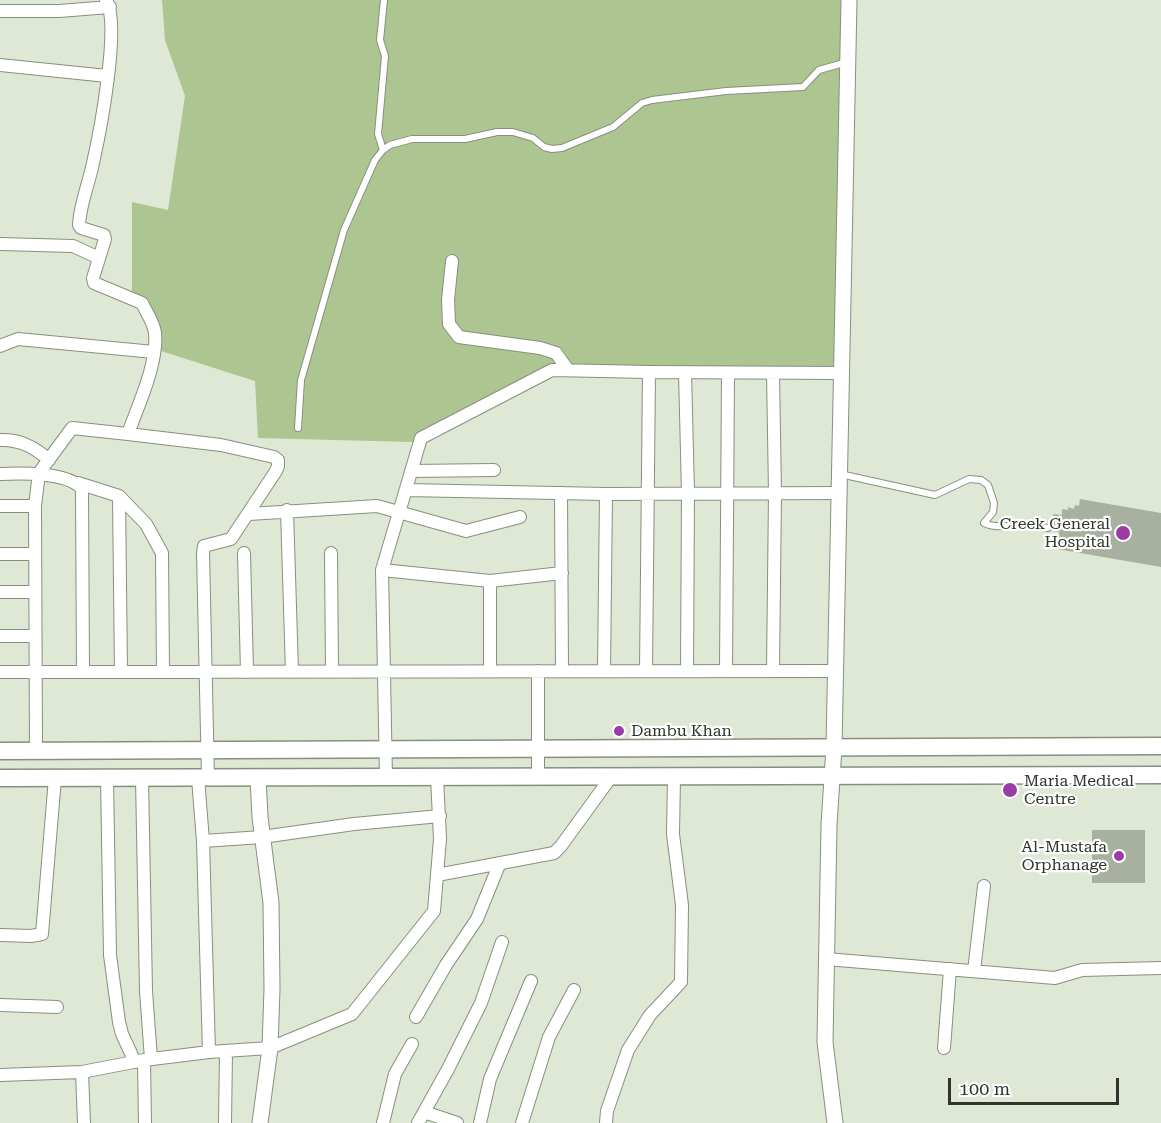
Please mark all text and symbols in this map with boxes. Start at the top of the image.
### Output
place label: Creek General Hospital [1000,514,1110,552]
marker: Creek General Hospital [1114,524,1132,542]
place label: Dambu Khan [631,721,732,741]
marker: Dambu Khan [612,724,626,738]
place label: Maria Medical Centre [1024,771,1134,809]
marker: Maria Medical Centre [1001,781,1019,799]
place label: Al-Mustafa Orphanage [1022,837,1107,875]
marker: Al-Mustafa Orphanage [1112,849,1126,863]
scale bar [951,1066,1122,1104]
text: 100 m [959,1078,1010,1099]

